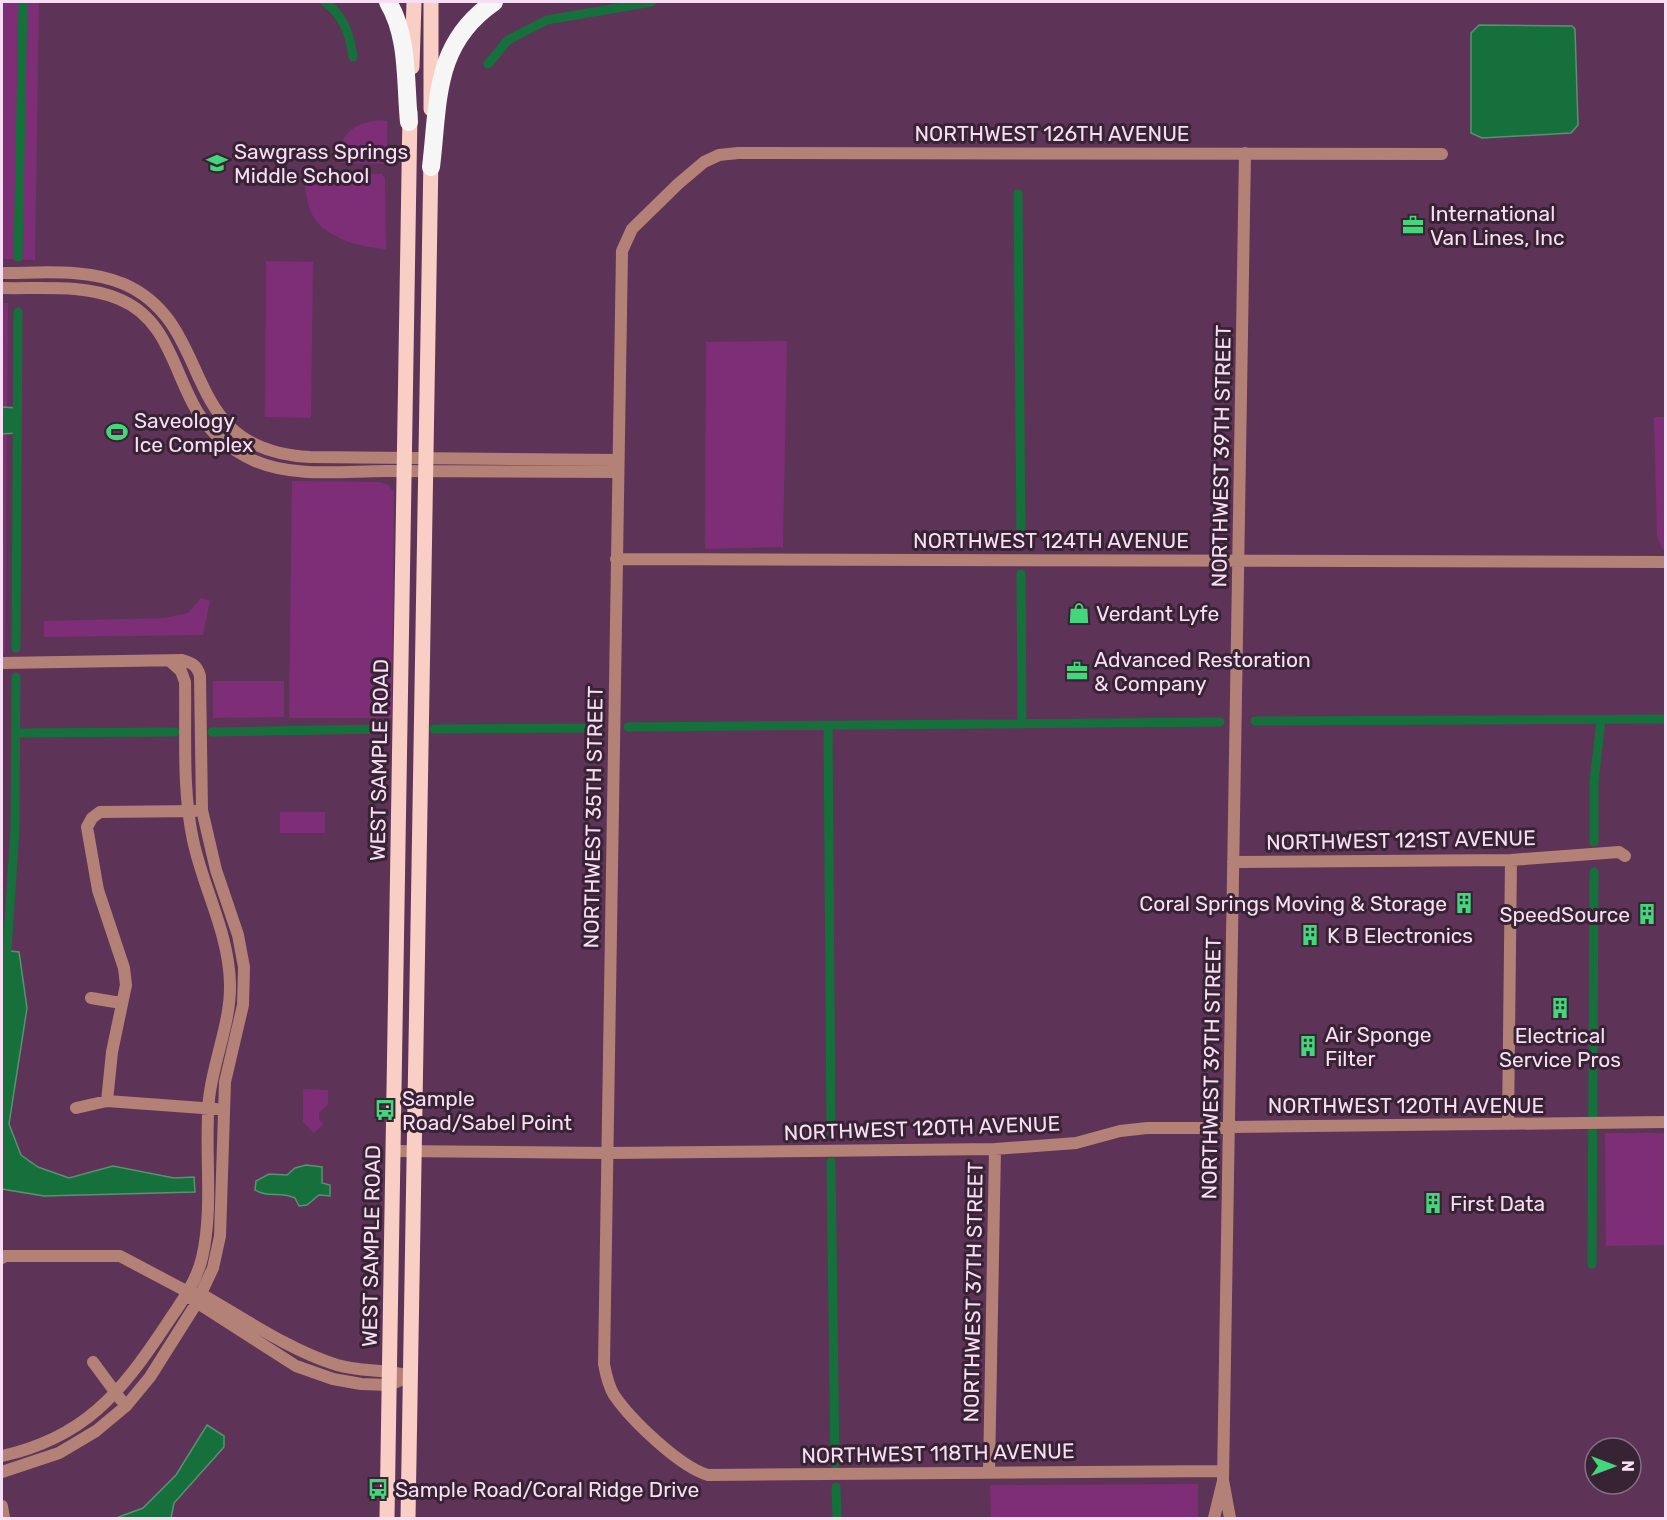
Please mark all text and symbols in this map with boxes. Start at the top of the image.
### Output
street label: NORTHWEST 126TH AVENUE [914,121,1190,146]
place label: Sawgrass Springs Middle School [234,139,408,188]
school or university icon: Sawgrass Springs Middle School [205,151,229,175]
place label: International Van Lines, Inc [1430,201,1565,250]
office icon: International Van Lines, Inc [1401,213,1425,237]
street label: NORTHWEST 39TH STREET [1206,325,1236,587]
place label: Saveology Ice Complex [134,408,253,457]
sports icon: Saveology Ice Complex [105,420,129,444]
street label: NORTHWEST 124TH AVENUE [913,528,1189,553]
shop icon: Verdant Lyfe [1067,601,1091,625]
place label: Verdant Lyfe [1096,601,1219,626]
place label: Advanced Restoration & Company [1094,647,1311,696]
street label: WEST SAMPLE ROAD [365,659,393,861]
office icon: Advanced Restoration & Company [1065,659,1089,683]
street label: NORTHWEST 35TH STREET [578,686,608,948]
street label: NORTHWEST 121ST AVENUE [1266,825,1536,855]
place label: Coral Springs Moving & Storage [1139,891,1447,916]
building icon: Coral Springs Moving & Storage [1452,891,1476,915]
place label: SpeedSource [1500,902,1630,927]
building icon: SpeedSource [1635,902,1659,926]
building icon: K B Electronics [1298,923,1322,947]
place label: K B Electronics [1327,923,1473,948]
street label: NORTHWEST 39TH STREET [1196,937,1226,1199]
building icon: Electrical Service Pros [1548,996,1572,1020]
place label: Air Sponge Filter [1325,1022,1431,1071]
place label: Electrical Service Pros [1499,1023,1621,1072]
building icon: Air Sponge Filter [1296,1034,1320,1058]
place label: Sample Road/Sabel Point [402,1086,572,1135]
street label: NORTHWEST 120TH AVENUE [1268,1093,1544,1118]
bus stop icon: Sample Road/Sabel Point [373,1098,397,1122]
street label: NORTHWEST 120TH AVENUE [783,1111,1061,1145]
street label: WEST SAMPLE ROAD [357,1145,385,1347]
street label: NORTHWEST 37TH STREET [958,1161,988,1423]
building icon: First Data [1421,1191,1445,1215]
place label: First Data [1450,1191,1545,1216]
north arrow [1583,1436,1643,1496]
street label: NORTHWEST 118TH AVENUE [801,1438,1075,1468]
text: N [1618,1460,1637,1472]
bus stop icon: Sample Road/Coral Ridge Drive [366,1477,390,1501]
place label: Sample Road/Coral Ridge Drive [395,1477,699,1502]

